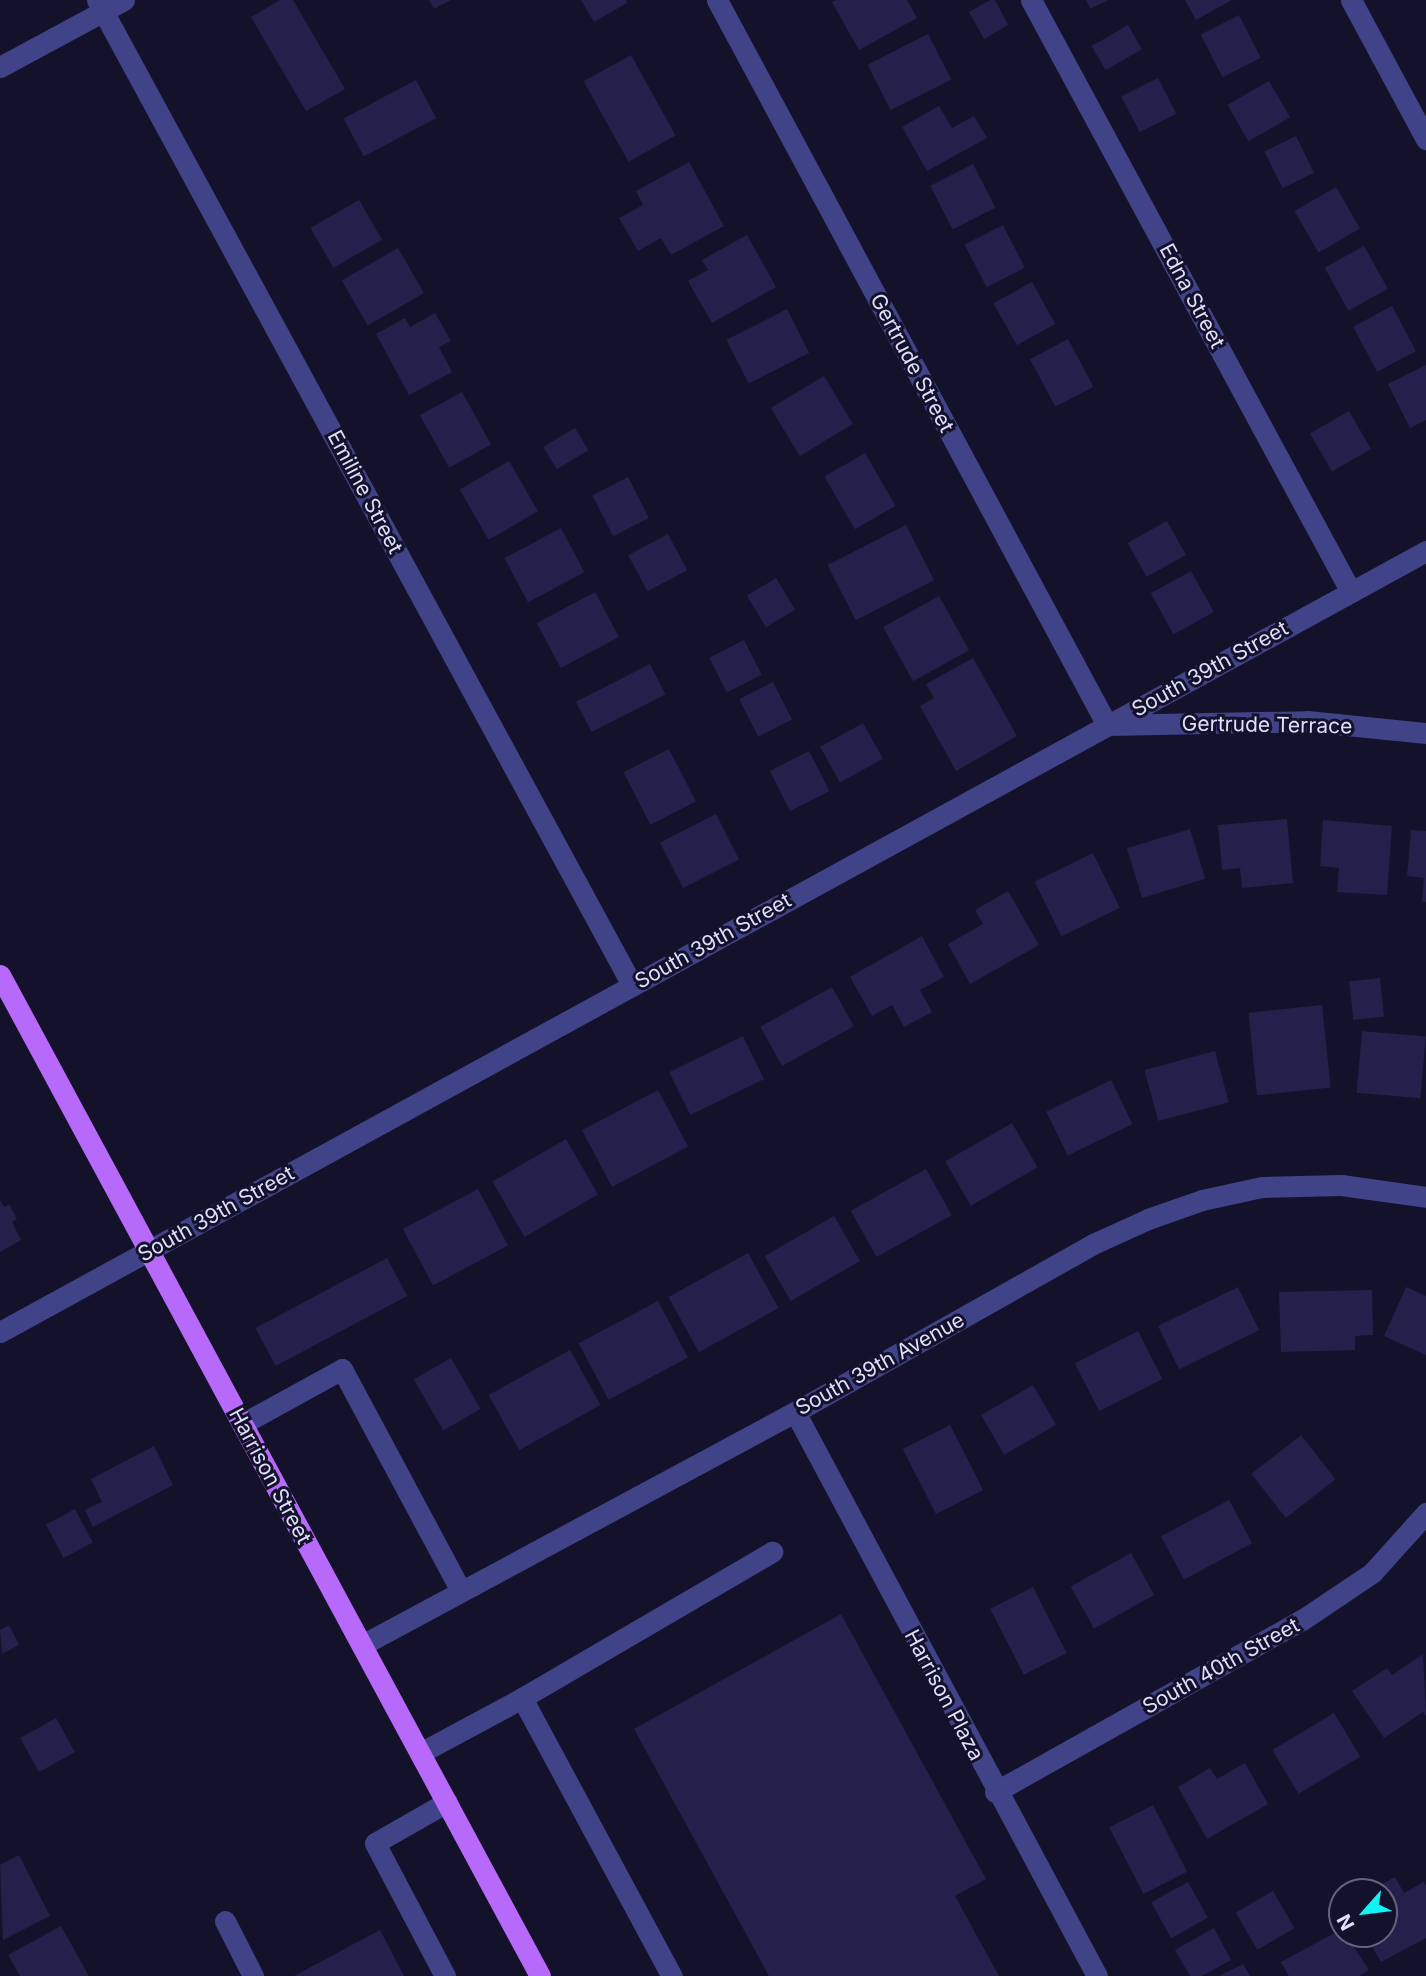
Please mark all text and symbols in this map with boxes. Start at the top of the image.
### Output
street label: Edna Street [1154,239,1230,353]
street label: Gertrude Street [865,289,959,437]
street label: Emiline Street [322,426,408,558]
street label: South 39th Street [1128,616,1292,722]
street label: Gertrude Terrace [1181,711,1353,739]
street label: South 39th Street [631,888,795,994]
street label: South 39th Street [134,1161,298,1267]
street label: South 39th Avenue [791,1307,969,1421]
street label: Harrison Street [224,1404,316,1548]
street label: South 40th Street [1138,1612,1304,1720]
street label: Harrison Plaza [899,1625,989,1765]
north arrow [1328,1878,1398,1948]
text: N [1332,1910,1359,1934]

